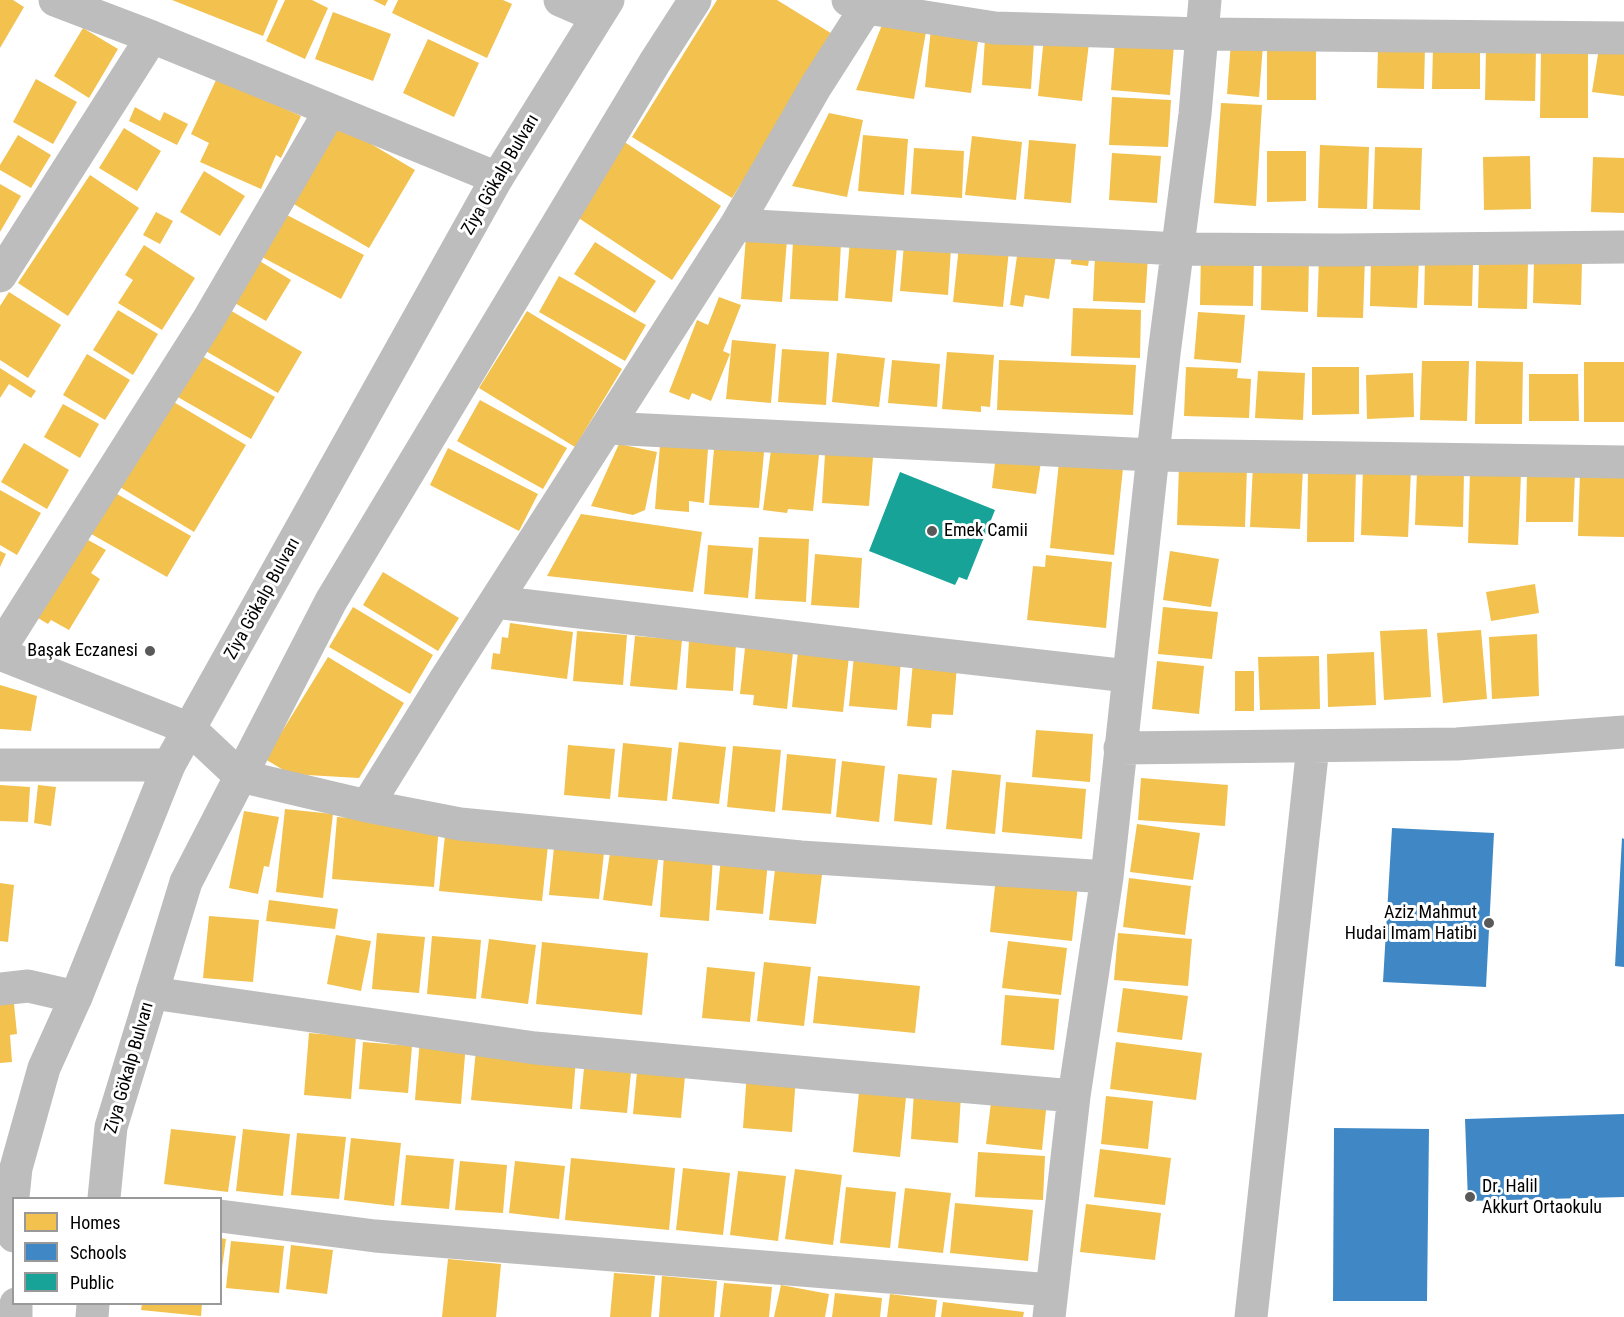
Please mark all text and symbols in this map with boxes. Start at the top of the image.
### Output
street label: Ziya Gökalp Bulvarı [458,111,544,239]
place label: Emek Camii [944,520,1028,542]
marker: Emek Camii [925,524,939,538]
street label: Ziya Gökalp Bulvarı [221,534,305,664]
place label: Başak Eczanesi [27,640,138,662]
marker: Başak Eczanesi [143,644,157,658]
place label: Aziz Mahmut Hudai Imam Hatibi [1345,902,1477,944]
marker: Aziz Mahmut Hudai Imam Hatibi [1482,916,1496,930]
street label: Ziya Gökalp Bulvarı [101,1000,159,1136]
place label: Dr. Halil Akkurt Ortaokulu [1482,1176,1602,1218]
marker: Dr. Halil Akkurt Ortaokulu [1463,1190,1477,1204]
legend [12,1197,222,1305]
text: Homes [70,1212,120,1233]
text: Schools [70,1242,127,1263]
text: Public [70,1272,114,1293]

